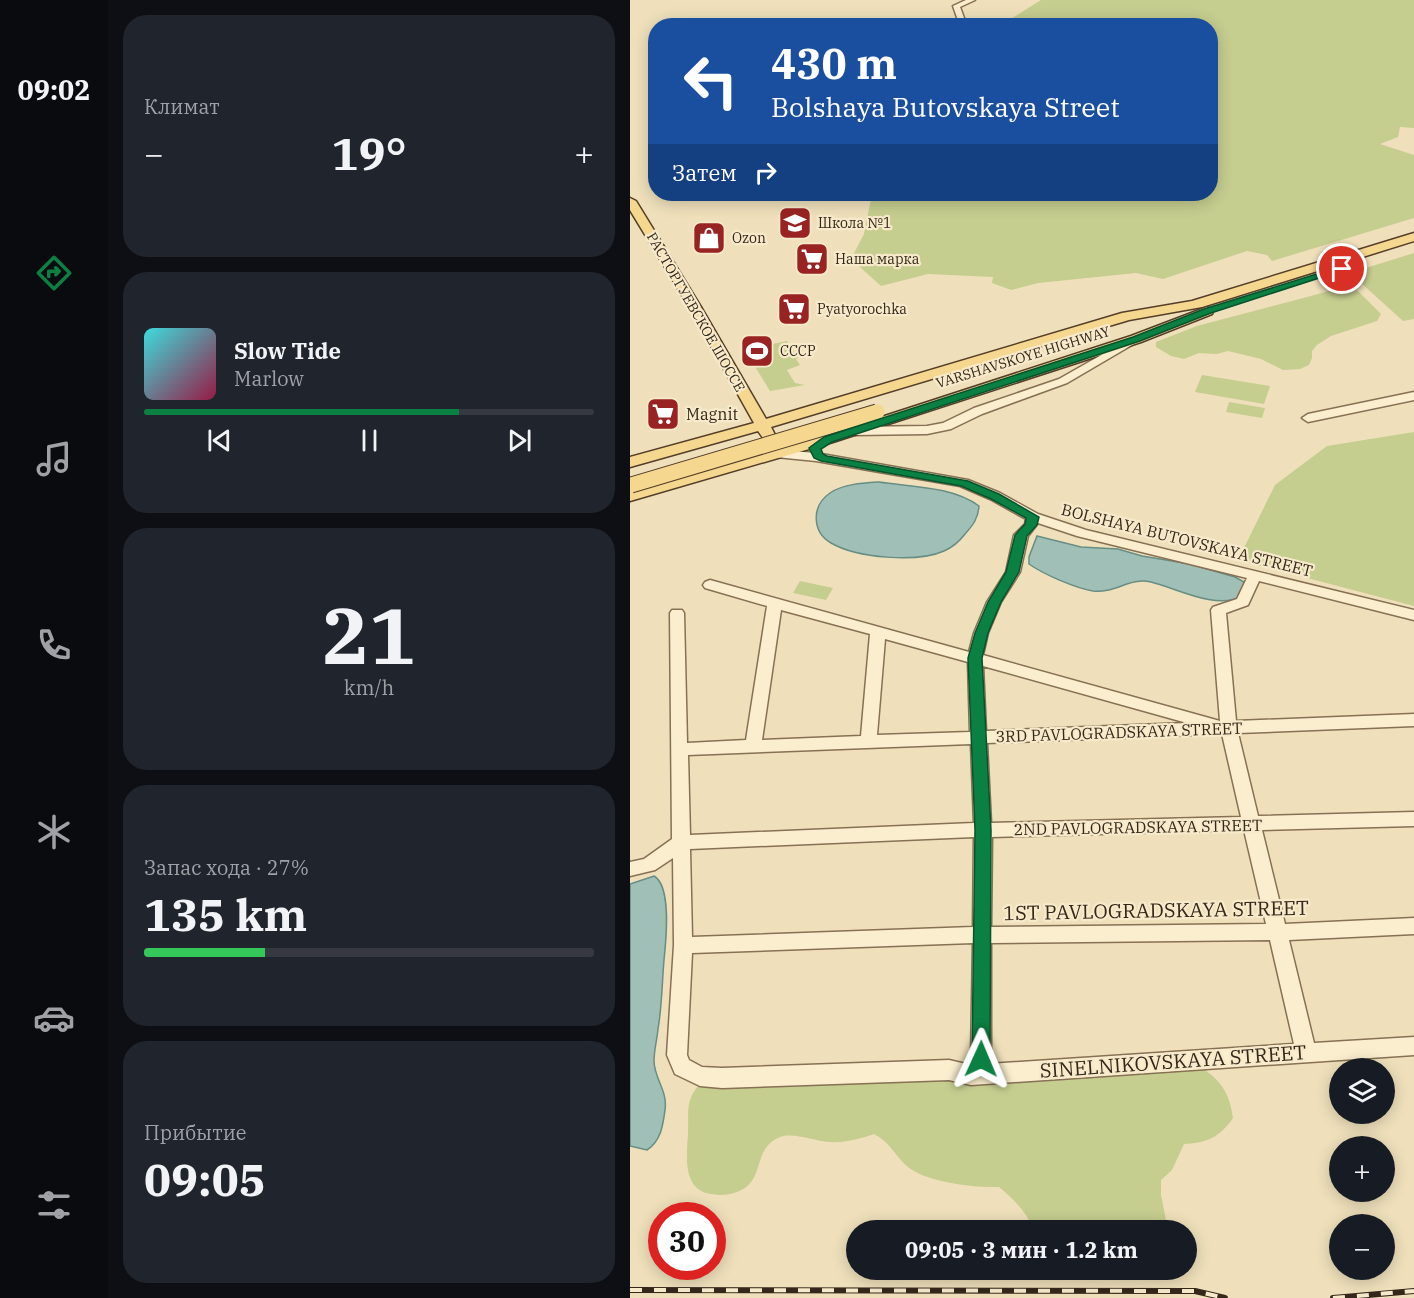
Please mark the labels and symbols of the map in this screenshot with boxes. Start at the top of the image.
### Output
school or university icon: Школа №1 [777,205,813,241]
place label: Школа №1 [818,214,891,232]
shop icon: Ozon [691,220,727,256]
street label: РАСТОРГУЕВСКОЕ ШОССЕ [643,229,749,395]
place label: Ozon [732,229,766,247]
supermarket icon: Наша марка [794,241,830,277]
pin [1316,243,1367,294]
place label: Наша марка [835,250,920,268]
supermarket icon: Pyatyorochka [776,291,812,327]
place label: Pyatyorochka [817,300,907,318]
street label: VARSHAVSKOYE HIGHWAY [934,322,1112,392]
sports icon: СССР [739,333,775,369]
place label: СССР [780,342,816,360]
supermarket icon: Magnit [645,396,681,432]
place label: Magnit [686,404,739,424]
street label: BOLSHAYA BUTOVSKAYA STREET [1059,499,1315,581]
street label: 3RD PAVLOGRADSKAYA STREET [995,718,1243,746]
street label: 2ND PAVLOGRADSKAYA STREET [1013,815,1263,839]
street label: 1ST PAVLOGRADSKAYA STREET [1003,894,1309,926]
position arrow [949,1027,1013,1091]
street label: SINELNIKOVSKAYA STREET [1039,1038,1307,1084]
speed limit sign: 30 [648,1202,726,1280]

